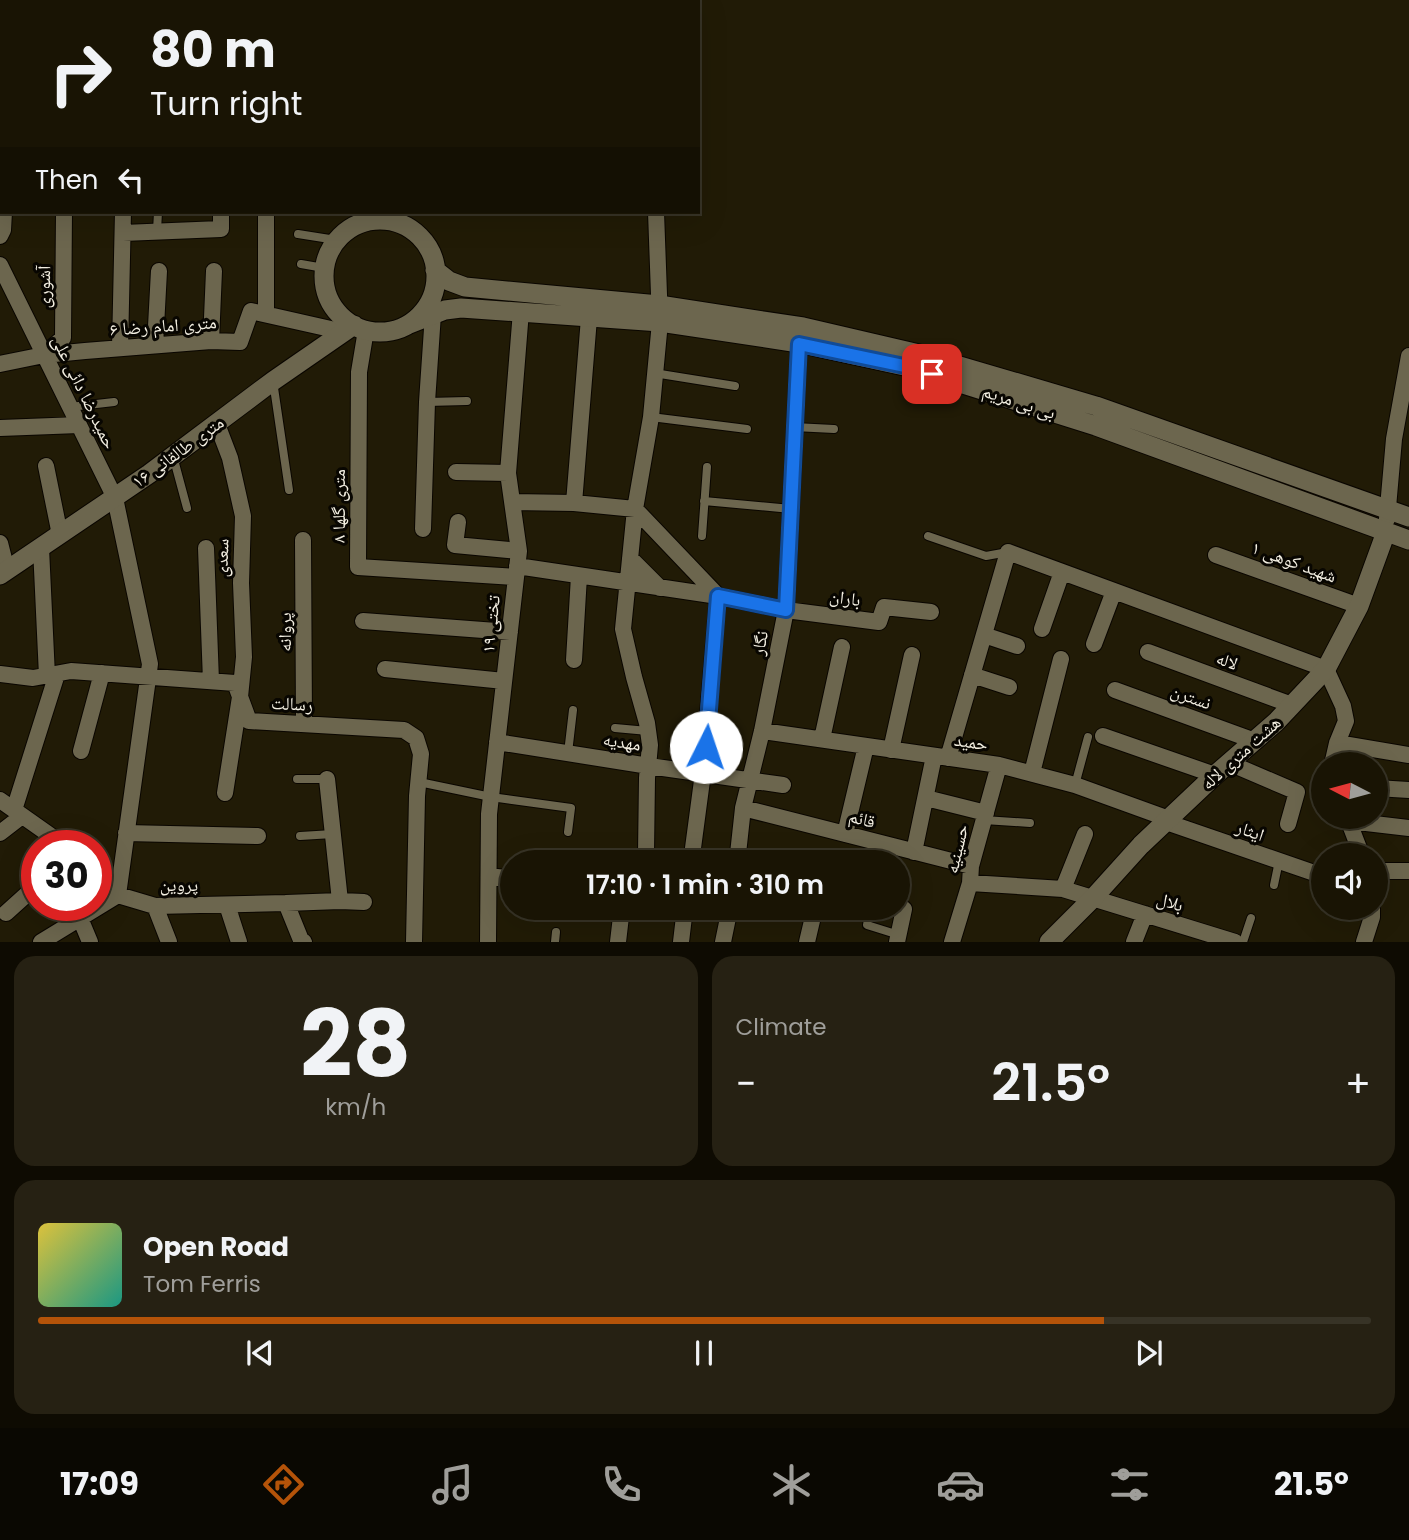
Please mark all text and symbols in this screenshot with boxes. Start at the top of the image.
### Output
text: 80 m [150,16,276,84]
icon: right [35,28,126,119]
text: Turn right [150,81,302,126]
icon: left [112,161,150,199]
text: Then [35,162,98,198]
street label: آشوری [31,265,56,309]
street label: ۶ متری امام رضا [109,309,217,342]
street label: حمیدرضا دائی علی [46,331,123,453]
pin [902,344,962,404]
icon: arrive [913,355,951,393]
street label: بی بی مریم [979,378,1059,425]
street label: ۱۶ متری طالقانی [127,410,229,493]
street label: ۸ متری گلها [326,469,351,543]
street label: شهید کوهی ۱ [1248,535,1340,588]
street label: سعدی [209,538,234,578]
street label: باران [828,583,862,612]
street label: تختی ۱۹ [475,594,506,654]
street label: پروانه [272,612,297,652]
street label: نگار [745,628,774,658]
street label: لاله [1213,645,1241,676]
street label: نسترن [1168,678,1215,715]
street label: رسالت [270,690,314,717]
position arrow [669,710,743,784]
street label: هشت متری لاله [1195,710,1286,795]
street label: مهدیه [601,726,643,757]
street label: حمید [953,727,990,756]
north arrow [1311,752,1388,830]
map controls [1311,752,1388,920]
street label: قائم [846,803,878,834]
street label: ایثار [1232,814,1268,847]
street label: حسینیه [939,822,974,876]
speed limit sign: 30 [21,830,112,921]
button: sound [1311,843,1388,920]
text: 17:10 · 1 min · 310 m [586,867,824,903]
street label: پروین [160,872,198,897]
street label: بلال [1154,886,1187,917]
text: 28 [300,980,411,1108]
text: Climate [736,1011,826,1043]
text: 21.5° [991,1046,1110,1119]
text: − [736,1057,756,1110]
text: + [1345,1057,1371,1110]
text: km/h [325,1091,386,1123]
text: Open Road [143,1229,289,1265]
text: Tom Ferris [143,1268,261,1300]
icon: previous [241,1334,279,1372]
icon: pause [685,1334,723,1372]
icon: next [1130,1334,1168,1372]
icon: directions [259,1460,308,1509]
icon: music [428,1460,477,1509]
icon: phone [597,1460,646,1509]
icon: climate [767,1460,816,1509]
icon: car [936,1460,985,1509]
icon: filters [1105,1460,1154,1509]
text: 17:09 [60,1461,139,1506]
text: 21.5° [1274,1461,1349,1506]

